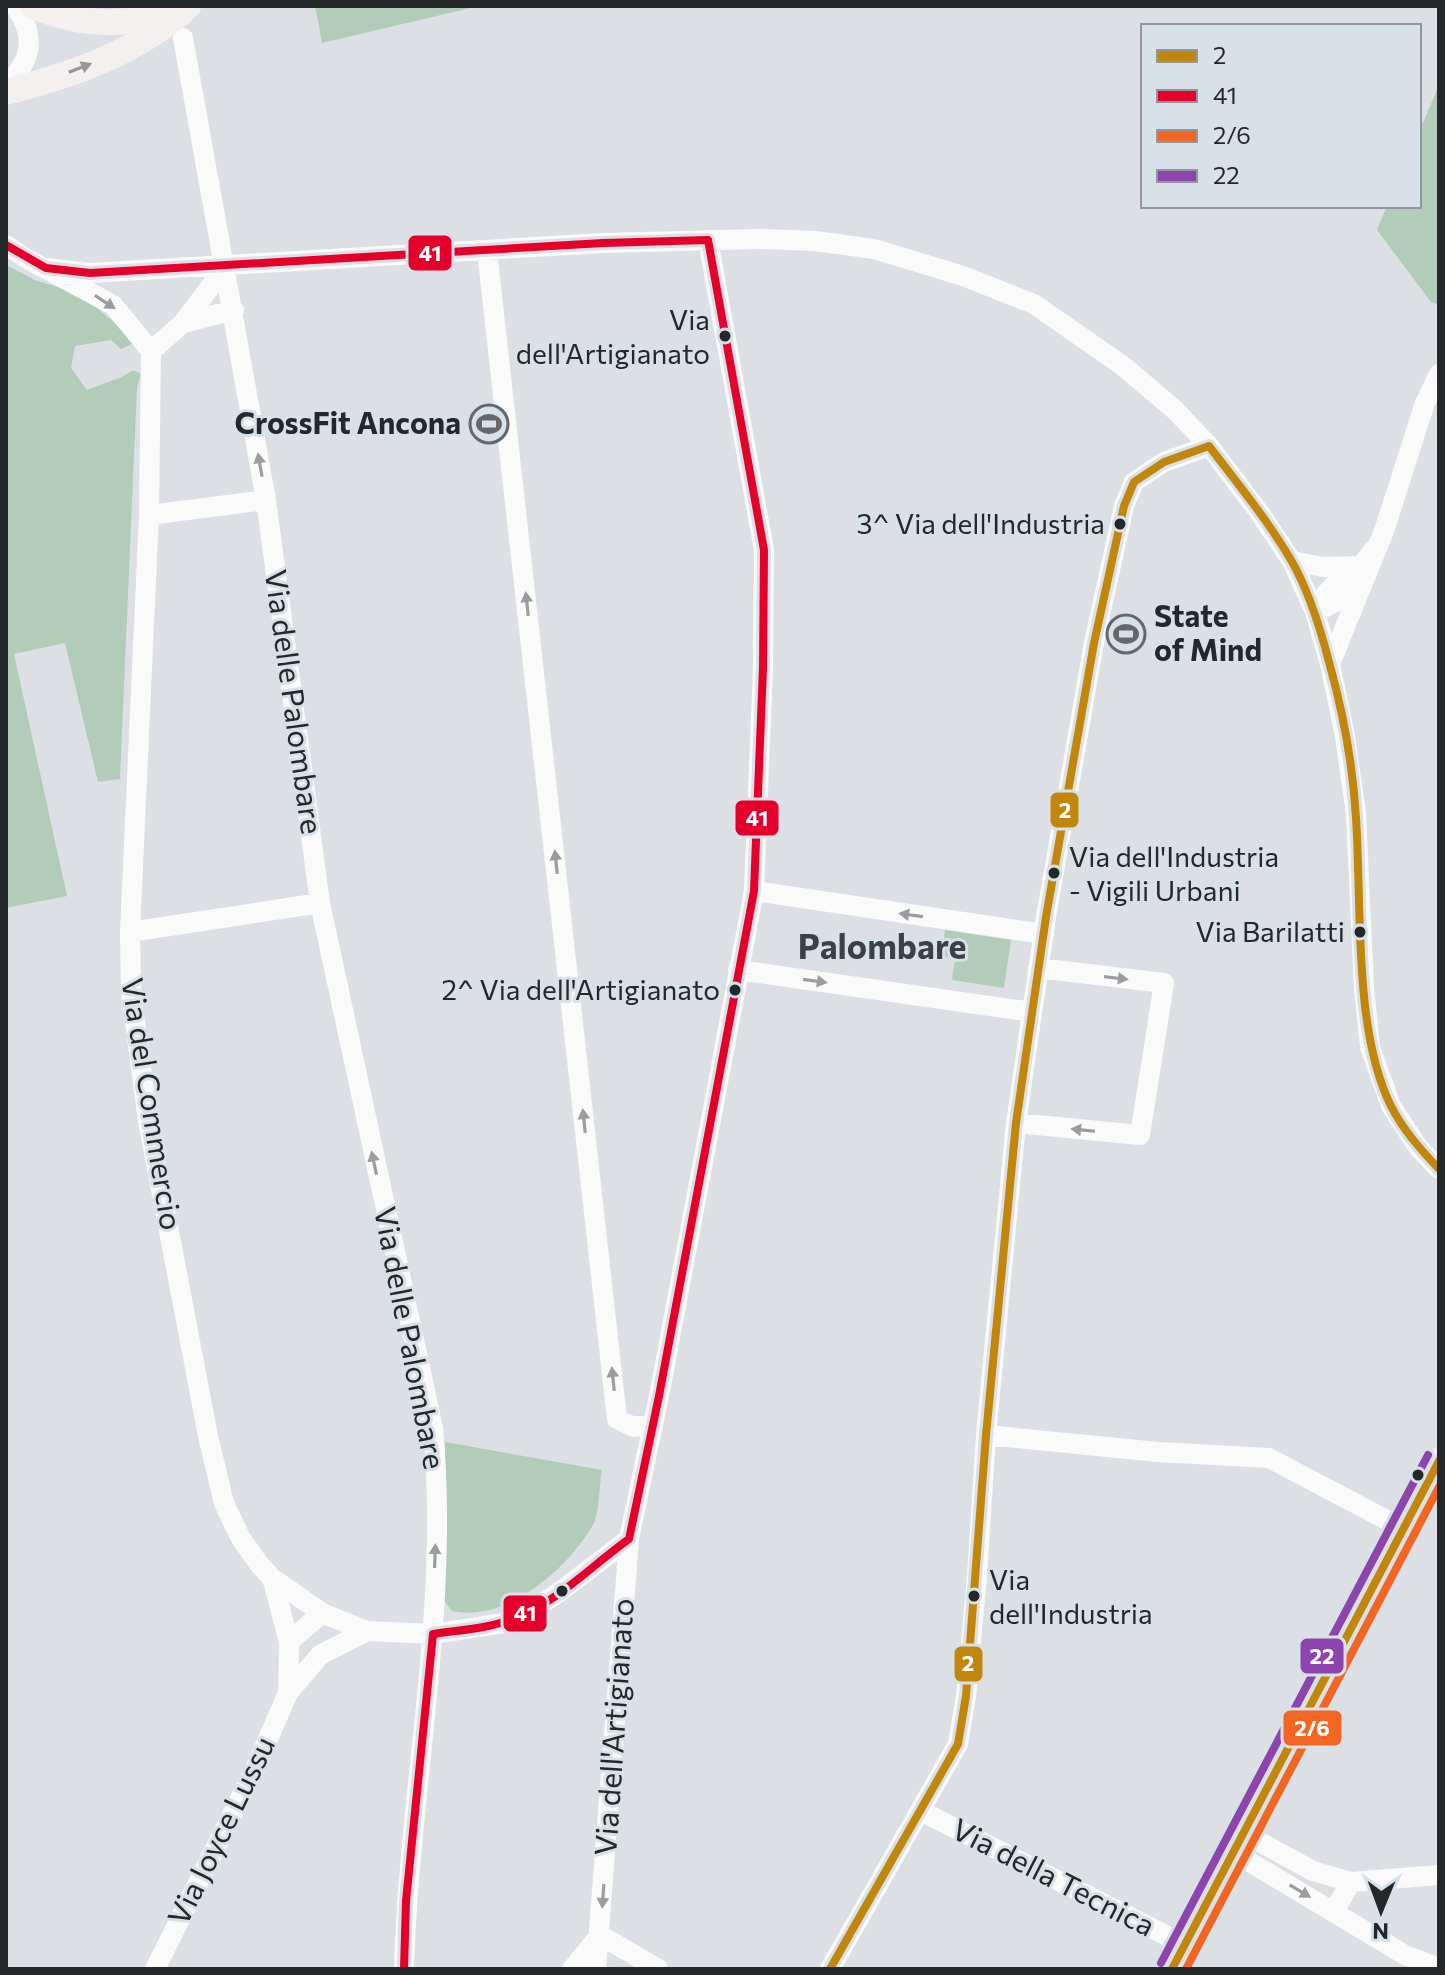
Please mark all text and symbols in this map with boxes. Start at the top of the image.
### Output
legend [1141,24,1421,208]
text: 2 [1213,40,1226,69]
one-way arrow [68,61,92,74]
text: 41 [1213,80,1237,109]
text: 2/6 [1213,120,1251,149]
text: 22 [1213,160,1240,189]
line badge: 41 [407,234,453,272]
text: 41 [419,239,441,266]
one-way arrow [94,294,115,309]
place label: Via dell'Artigianato [516,302,710,370]
marker: Via dell'Artigianato [717,328,733,344]
place label: CrossFit Ancona [234,403,461,440]
sports icon: CrossFit Ancona [468,403,510,445]
one-way arrow [254,452,266,477]
place label: 3^ Via dell'Industria [857,506,1105,540]
marker: 3^ Via dell'Industria [1112,516,1128,532]
street label: Via delle Palombare [259,567,332,836]
one-way arrow [521,591,534,616]
place label: State of Mind [1154,596,1262,667]
sports icon: State of Mind [1105,613,1147,655]
line badge: 2 [1049,791,1080,829]
text: 2 [1059,796,1071,823]
line badge: 41 [734,799,780,837]
text: 41 [746,804,768,831]
place label: Via dell'Industria - Vigili Urbani [1069,839,1279,907]
one-way arrow [549,849,562,874]
marker: Via dell'Industria - Vigili Urbani [1046,865,1062,881]
one-way arrow [898,908,923,920]
place label: Via Barilatti [1196,914,1345,948]
district label: Palombare [798,924,966,966]
marker: Via Barilatti [1352,924,1368,940]
one-way arrow [1104,971,1129,984]
place label: 2^ Via dell'Artigianato [441,972,720,1006]
street label: Via del Commercio [115,975,192,1232]
one-way arrow [803,975,828,988]
marker: 2^ Via dell'Artigianato [727,982,743,998]
one-way arrow [578,1108,591,1133]
one-way arrow [1070,1123,1095,1136]
one-way arrow [367,1150,380,1175]
street label: Via delle Palombare [368,1203,455,1472]
one-way arrow [606,1366,619,1391]
unlabelled marker [1410,1467,1426,1483]
one-way arrow [429,1543,442,1568]
place label: Via dell'Industria [989,1562,1153,1630]
unlabelled marker [554,1583,570,1599]
marker: Via dell'Industria [966,1588,982,1604]
line badge: 41 [502,1594,548,1633]
street label: Via dell'Artigianato [585,1597,640,1857]
text: 41 [514,1599,536,1626]
line badge: 22 [1299,1637,1345,1675]
text: 22 [1309,1642,1335,1669]
line badge: 2 [953,1645,984,1683]
text: 2 [962,1649,974,1676]
line badge: 2/6 [1282,1709,1343,1747]
text: 2/6 [1294,1714,1330,1741]
street label: Via Joyce Lussu [158,1730,281,1930]
street label: Via della Tecnica [947,1809,1162,1943]
north arrow [1341,1871,1421,1951]
one-way arrow [596,1884,609,1909]
one-way arrow [1289,1884,1311,1898]
text: N [1372,1918,1389,1945]

